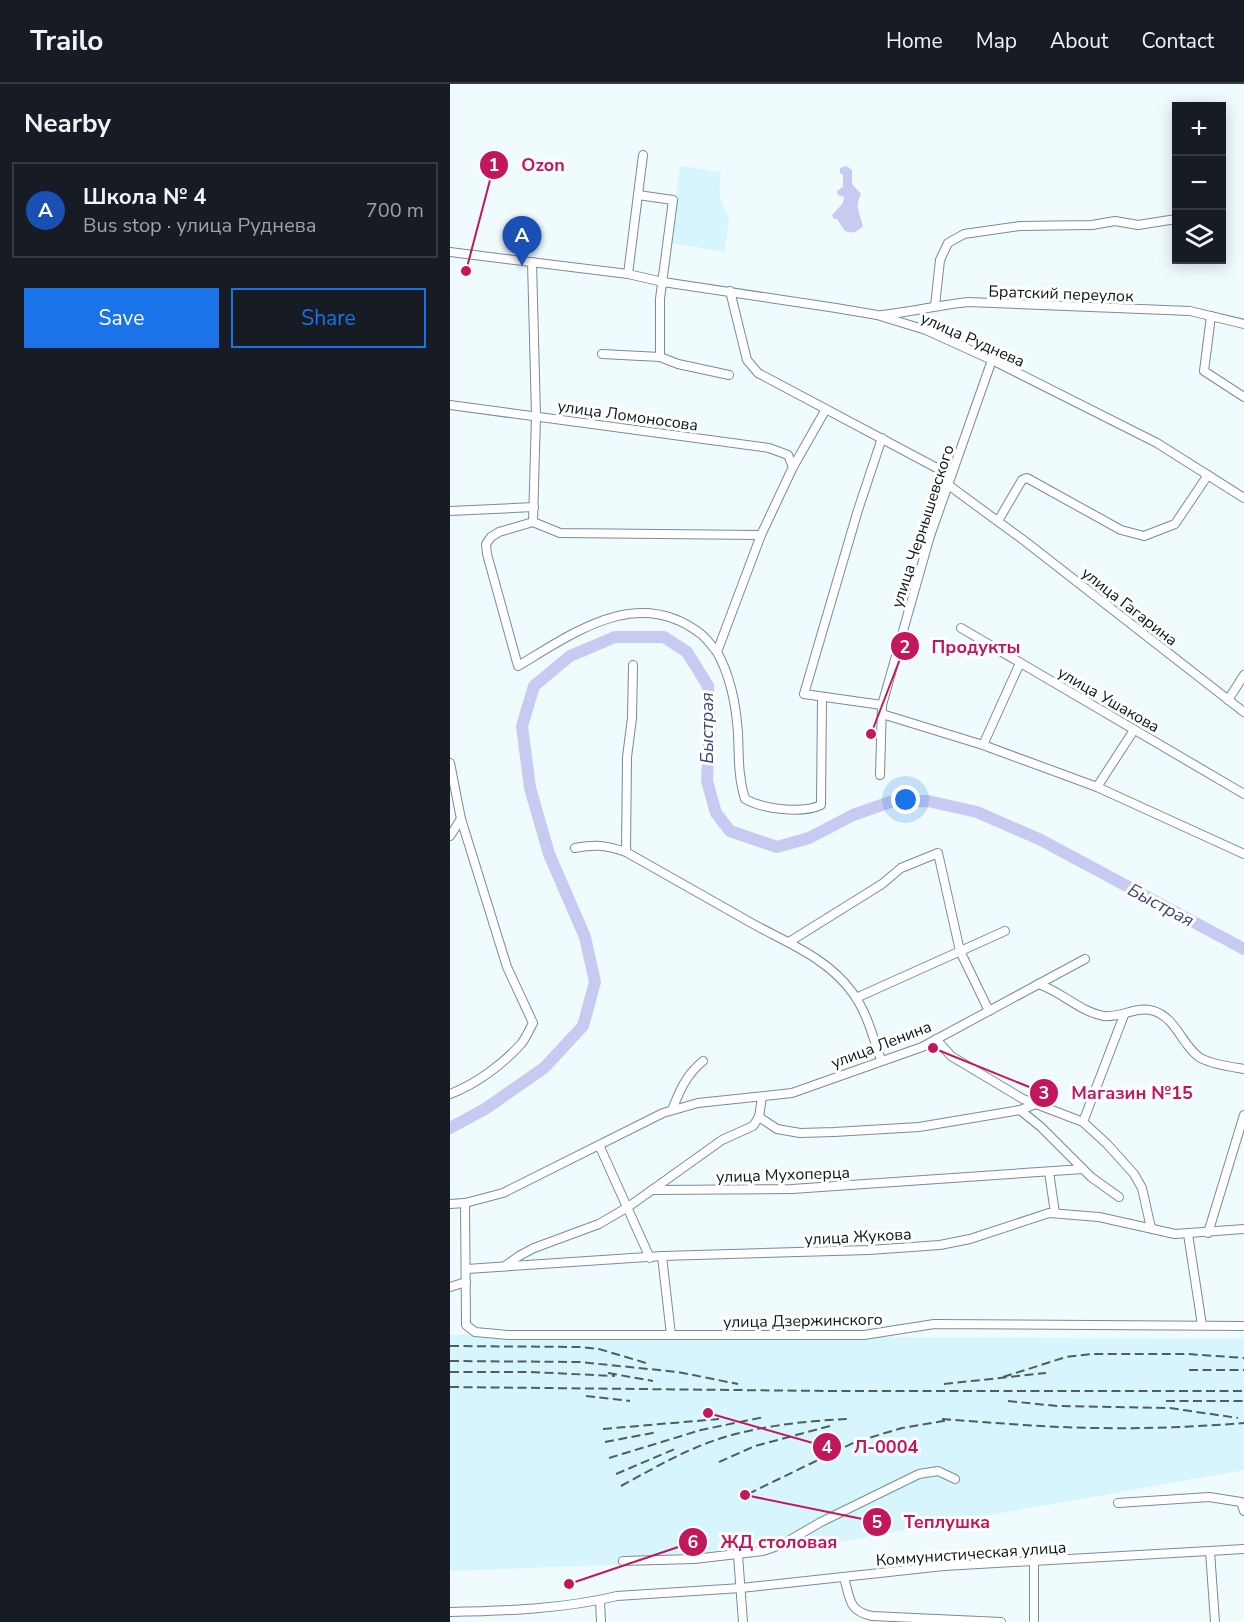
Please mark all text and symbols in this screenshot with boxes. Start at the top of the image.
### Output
text: Trailo [30,22,103,60]
text: Home [886,27,943,55]
text: Map [976,27,1017,55]
text: About [1050,27,1108,55]
text: Contact [1141,27,1214,55]
map controls [1172,102,1226,264]
button: + [1172,102,1226,156]
text: Nearby [24,106,111,141]
callout: Ozon [479,147,577,183]
text: 1 [489,153,499,177]
text: Ozon [521,153,565,177]
button: − [1172,156,1226,210]
text: Школа № 4 [83,182,206,212]
text: A [38,197,53,224]
text: 700 m [366,197,424,224]
button: layers [1172,210,1226,264]
text: Bus stop · улица Руднева [83,212,317,239]
pin: A [502,216,542,266]
street label: Братский переулок [988,280,1134,308]
button: Save [24,288,219,348]
button: Share [231,288,426,348]
street label: улица Руднева [917,307,1028,373]
street label: улица Ломоносова [556,395,700,437]
street label: улица Чернышевского [886,442,960,611]
street label: улица Гагарина [1077,562,1182,651]
callout: Продукты [890,628,1032,664]
text: 2 [900,635,910,659]
text: Продукты [932,635,1020,659]
street label: улица Ушакова [1053,662,1164,738]
water label: Быстрая [695,692,719,764]
your location [891,785,920,814]
water label: Быстрая [1124,878,1198,932]
street label: улица Ленина [828,1016,935,1074]
callout: Магазин №15 [1029,1075,1204,1111]
text: 3 [1039,1081,1049,1105]
text: Магазин №15 [1071,1081,1193,1105]
street label: улица Мухоперца [716,1162,850,1188]
street label: улица Жукова [804,1223,912,1251]
street label: улица Дзержинского [723,1309,883,1333]
callout: Л-0004 [812,1429,931,1465]
text: 4 [822,1435,833,1459]
text: Л-0004 [854,1435,918,1459]
callout: Теплушка [862,1504,1002,1540]
text: 5 [872,1510,883,1534]
text: Теплушка [904,1510,990,1534]
callout: ЖД столовая [678,1524,849,1560]
text: 6 [688,1530,699,1554]
text: ЖД столовая [721,1530,837,1554]
street label: Коммунистическая улица [875,1536,1067,1572]

